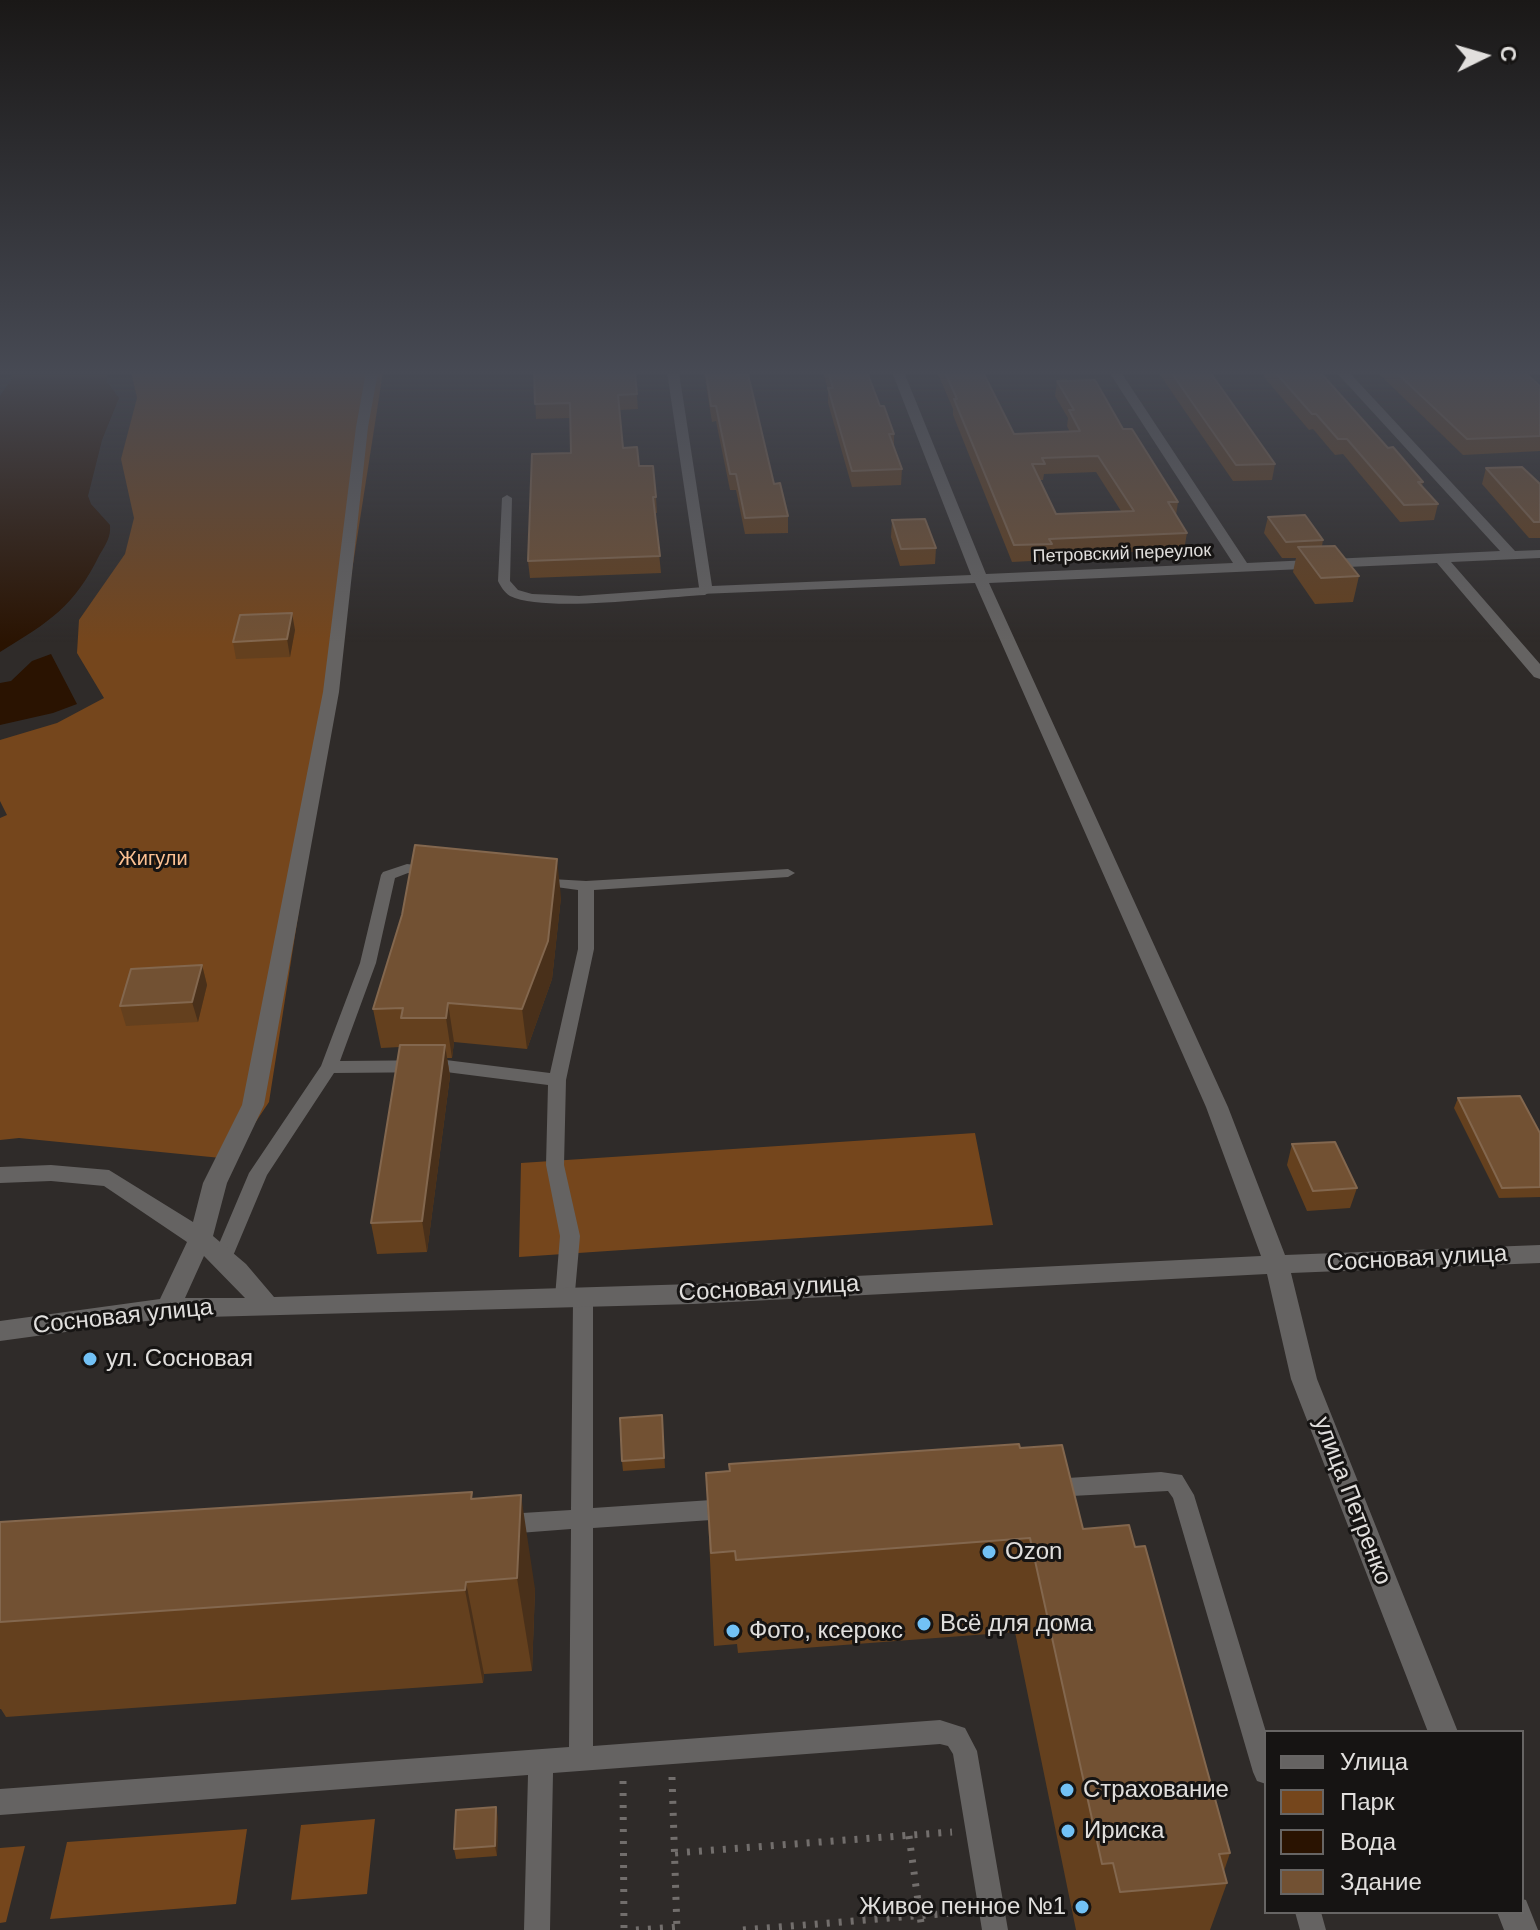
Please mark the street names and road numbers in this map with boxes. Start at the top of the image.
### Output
street label: Петровский переулок [1032,540,1212,568]
street label: Сосновая улица [1326,1240,1508,1278]
street label: Сосновая улица [678,1270,860,1308]
street label: Сосновая улица [32,1293,214,1341]
street label: улица Петренко [1307,1413,1397,1589]

